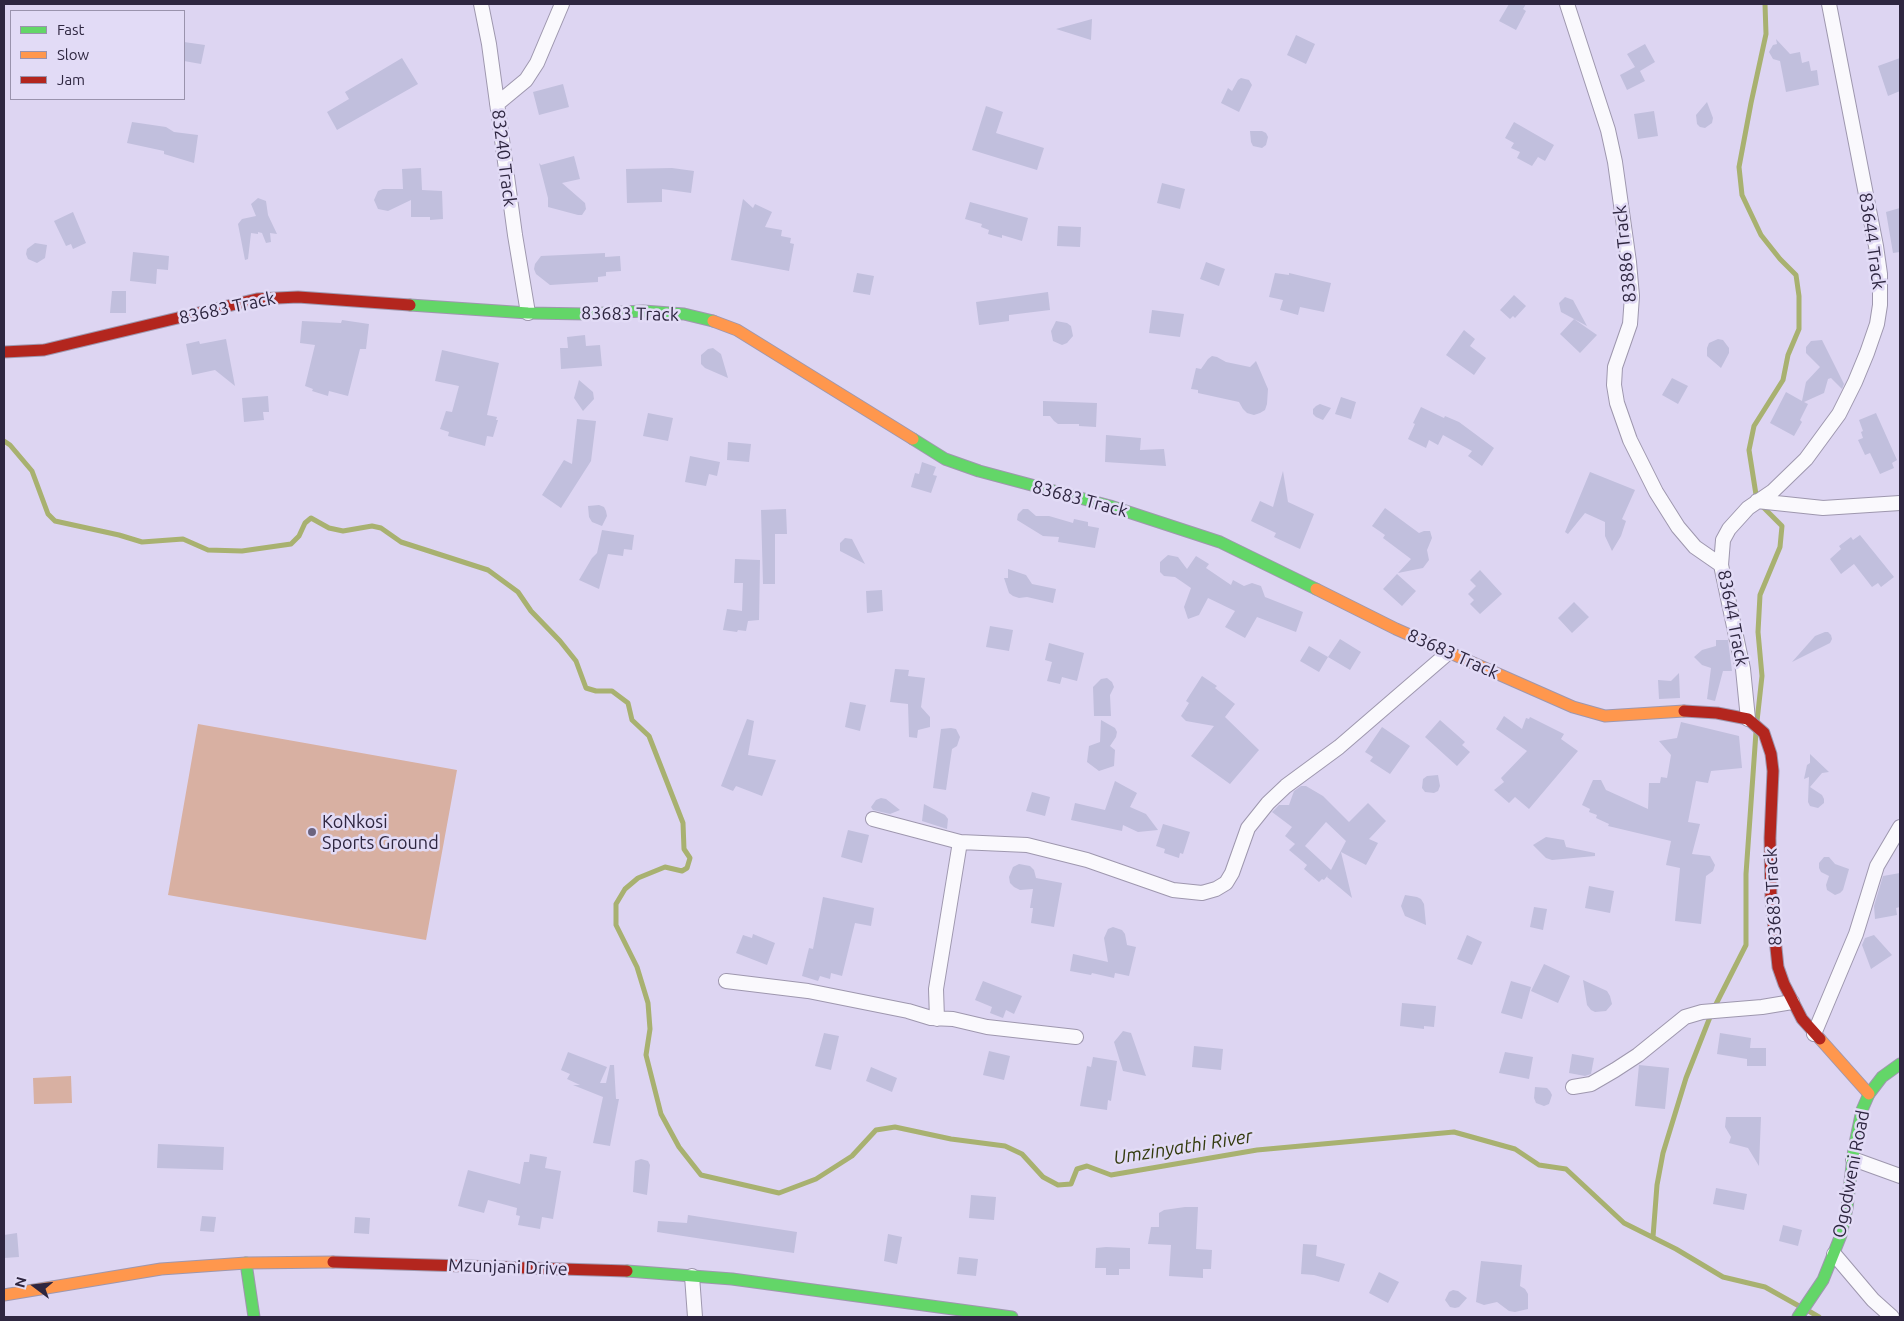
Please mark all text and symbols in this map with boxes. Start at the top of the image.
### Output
legend [10,10,185,100]
text: Fast [57,21,84,38]
text: Slow [57,46,89,63]
text: Jam [57,71,85,88]
street label: 83240 Track [487,108,521,208]
street label: 83644 Track [1854,191,1890,291]
street label: 83886 Track [1609,204,1641,304]
street label: 83683 Track [177,287,277,329]
street label: 83683 Track [581,302,679,326]
street label: 83683 Track [1030,476,1130,522]
street label: 83644 Track [1713,568,1753,668]
street label: 83683 Track [1404,624,1502,684]
place label: KoNkosi Sports Ground [322,811,439,854]
marker: KoNkosi Sports Ground [306,826,318,838]
street label: 83683 Track [1760,848,1786,946]
street label: Ogodweni Road [1828,1108,1874,1240]
water label: Umzinyathi River [1112,1125,1254,1169]
street label: Mzunjani Drive [448,1254,568,1280]
north arrow [10,1261,60,1311]
text: N [11,1275,30,1289]

